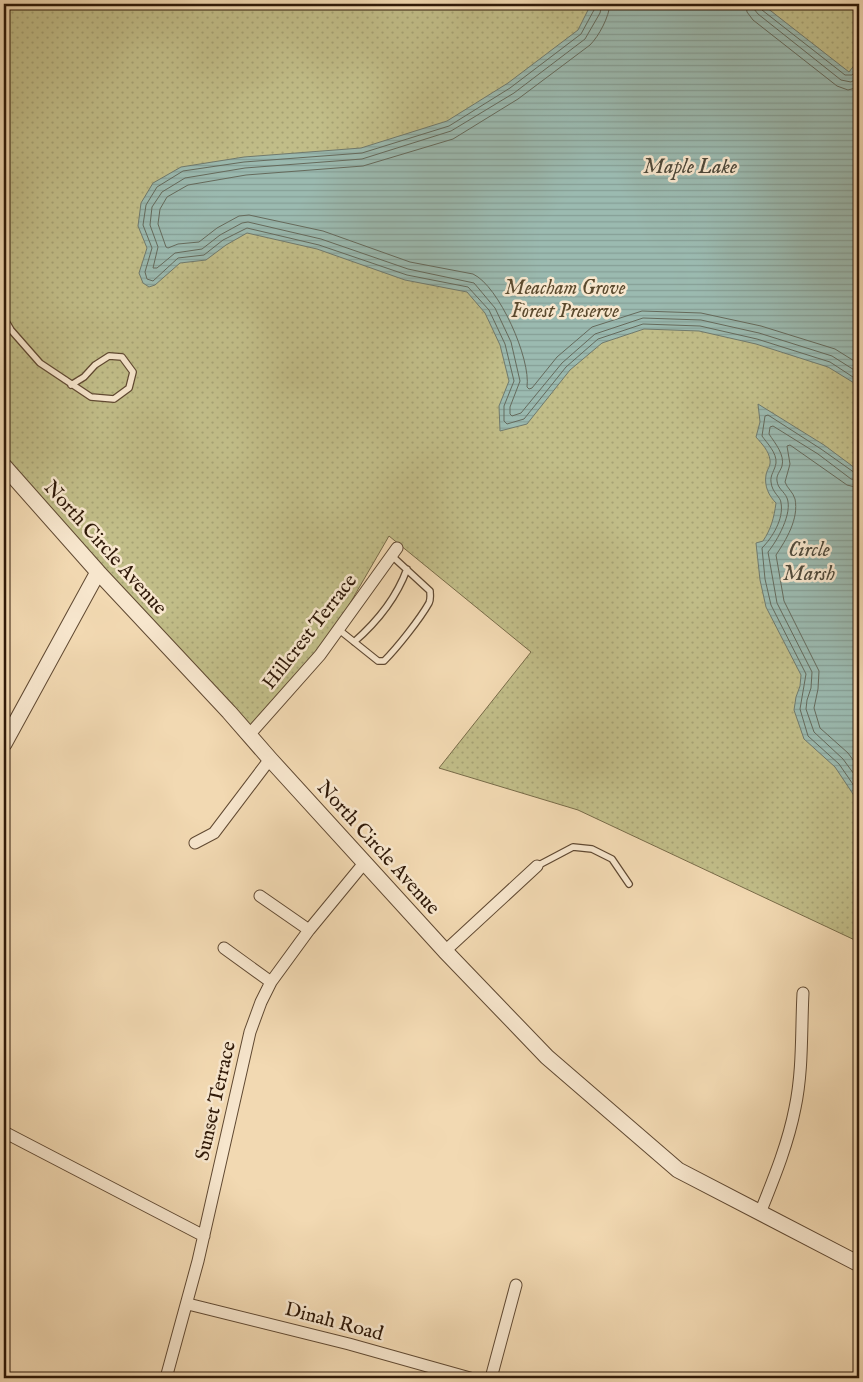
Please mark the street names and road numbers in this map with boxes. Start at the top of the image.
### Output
street label: North Circle Avenue [38,476,172,620]
street label: Hillcrest Terrace [257,569,363,695]
street label: North Circle Avenue [311,776,445,920]
street label: Sunset Terrace [190,1039,242,1163]
street label: Dinah Road [282,1297,386,1347]

